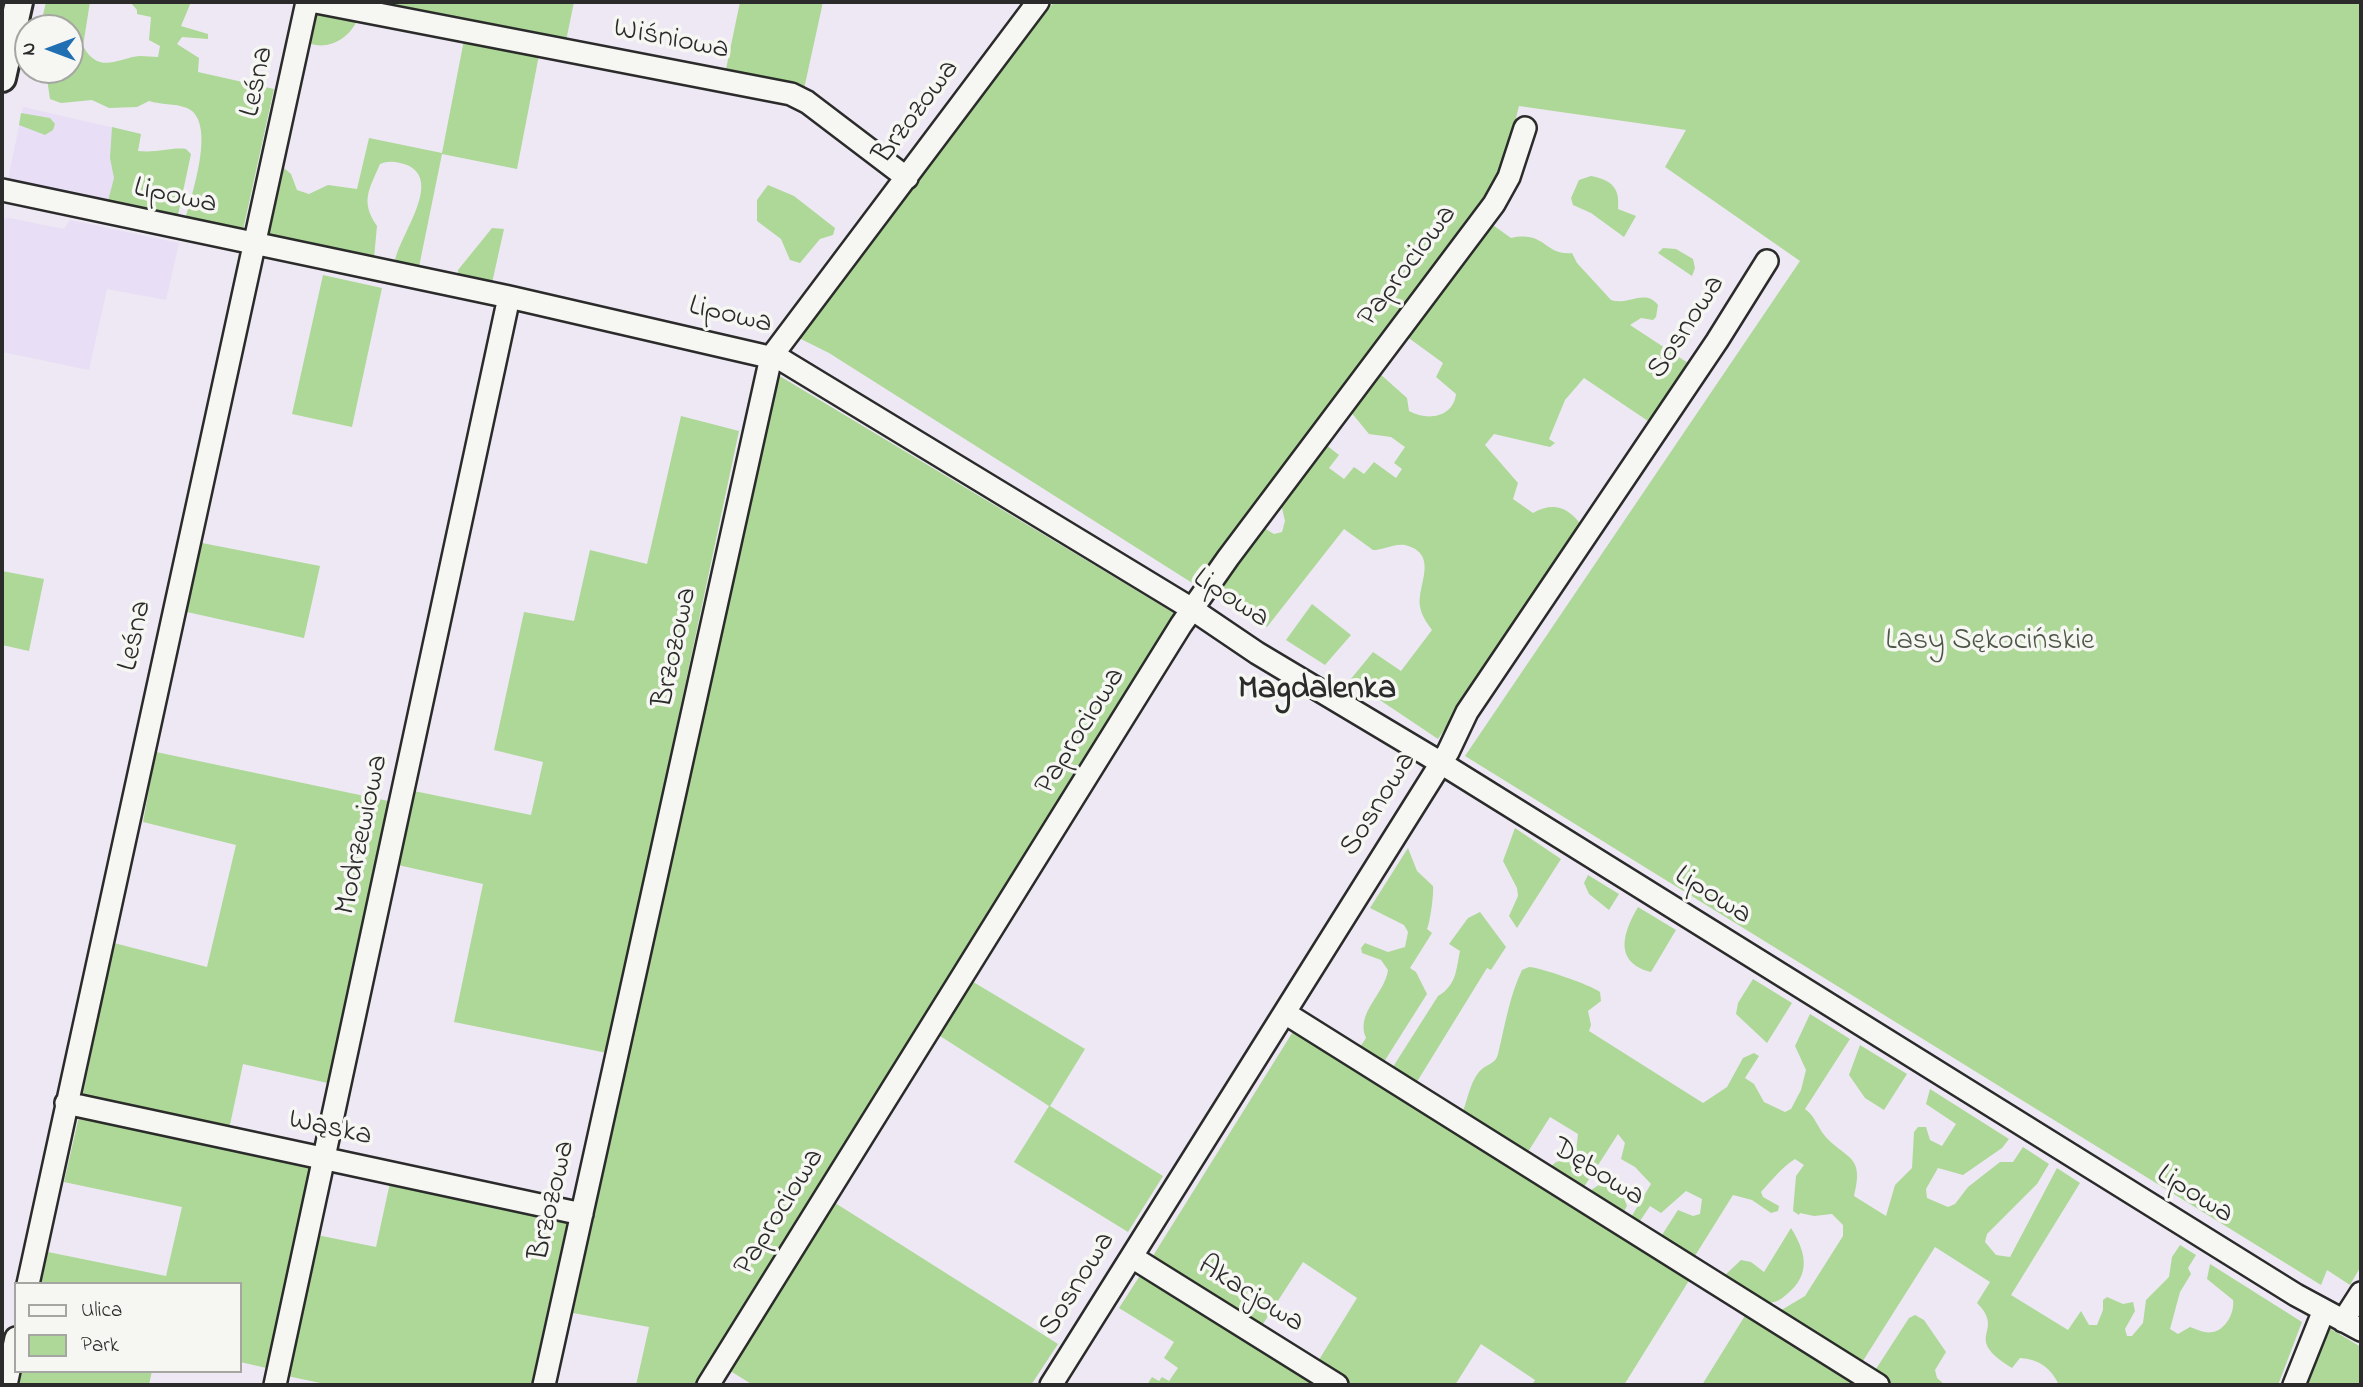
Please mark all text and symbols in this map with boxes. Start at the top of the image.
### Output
street label: Wiśniowa [610,12,732,70]
north arrow [14,14,84,84]
text: N [16,43,43,55]
street label: Leśna [234,44,284,120]
street label: Brzozowa [867,54,969,172]
street label: Lipowa [130,172,220,224]
street label: Paprociowa [1352,199,1466,335]
street label: Sosnowa [1641,269,1735,387]
street label: Lipowa [685,290,775,344]
street label: Lipowa [1185,562,1275,638]
street label: Brzozowa [647,585,707,711]
street label: Leśna [112,598,162,674]
park label: Lasy Sękocińskie [1886,625,2094,661]
street label: Paprociowa [1029,662,1135,802]
district label: Magdalenka [1238,672,1396,712]
street label: Sosnowa [1334,746,1426,864]
street label: Modrzewiowa [329,752,399,918]
street label: Lipowa [1667,859,1757,935]
street label: Wąska [285,1104,375,1156]
street label: Dębowa [1544,1132,1650,1216]
street label: Brzozowa [523,1138,585,1264]
street label: Paprociowa [728,1143,834,1283]
street label: Lipowa [2149,1158,2239,1234]
street label: Sosnowa [1033,1226,1125,1344]
street label: Akacjowa [1190,1249,1310,1343]
legend [14,1282,242,1373]
text: Ulica [81,1296,122,1326]
text: Park [81,1331,119,1361]

